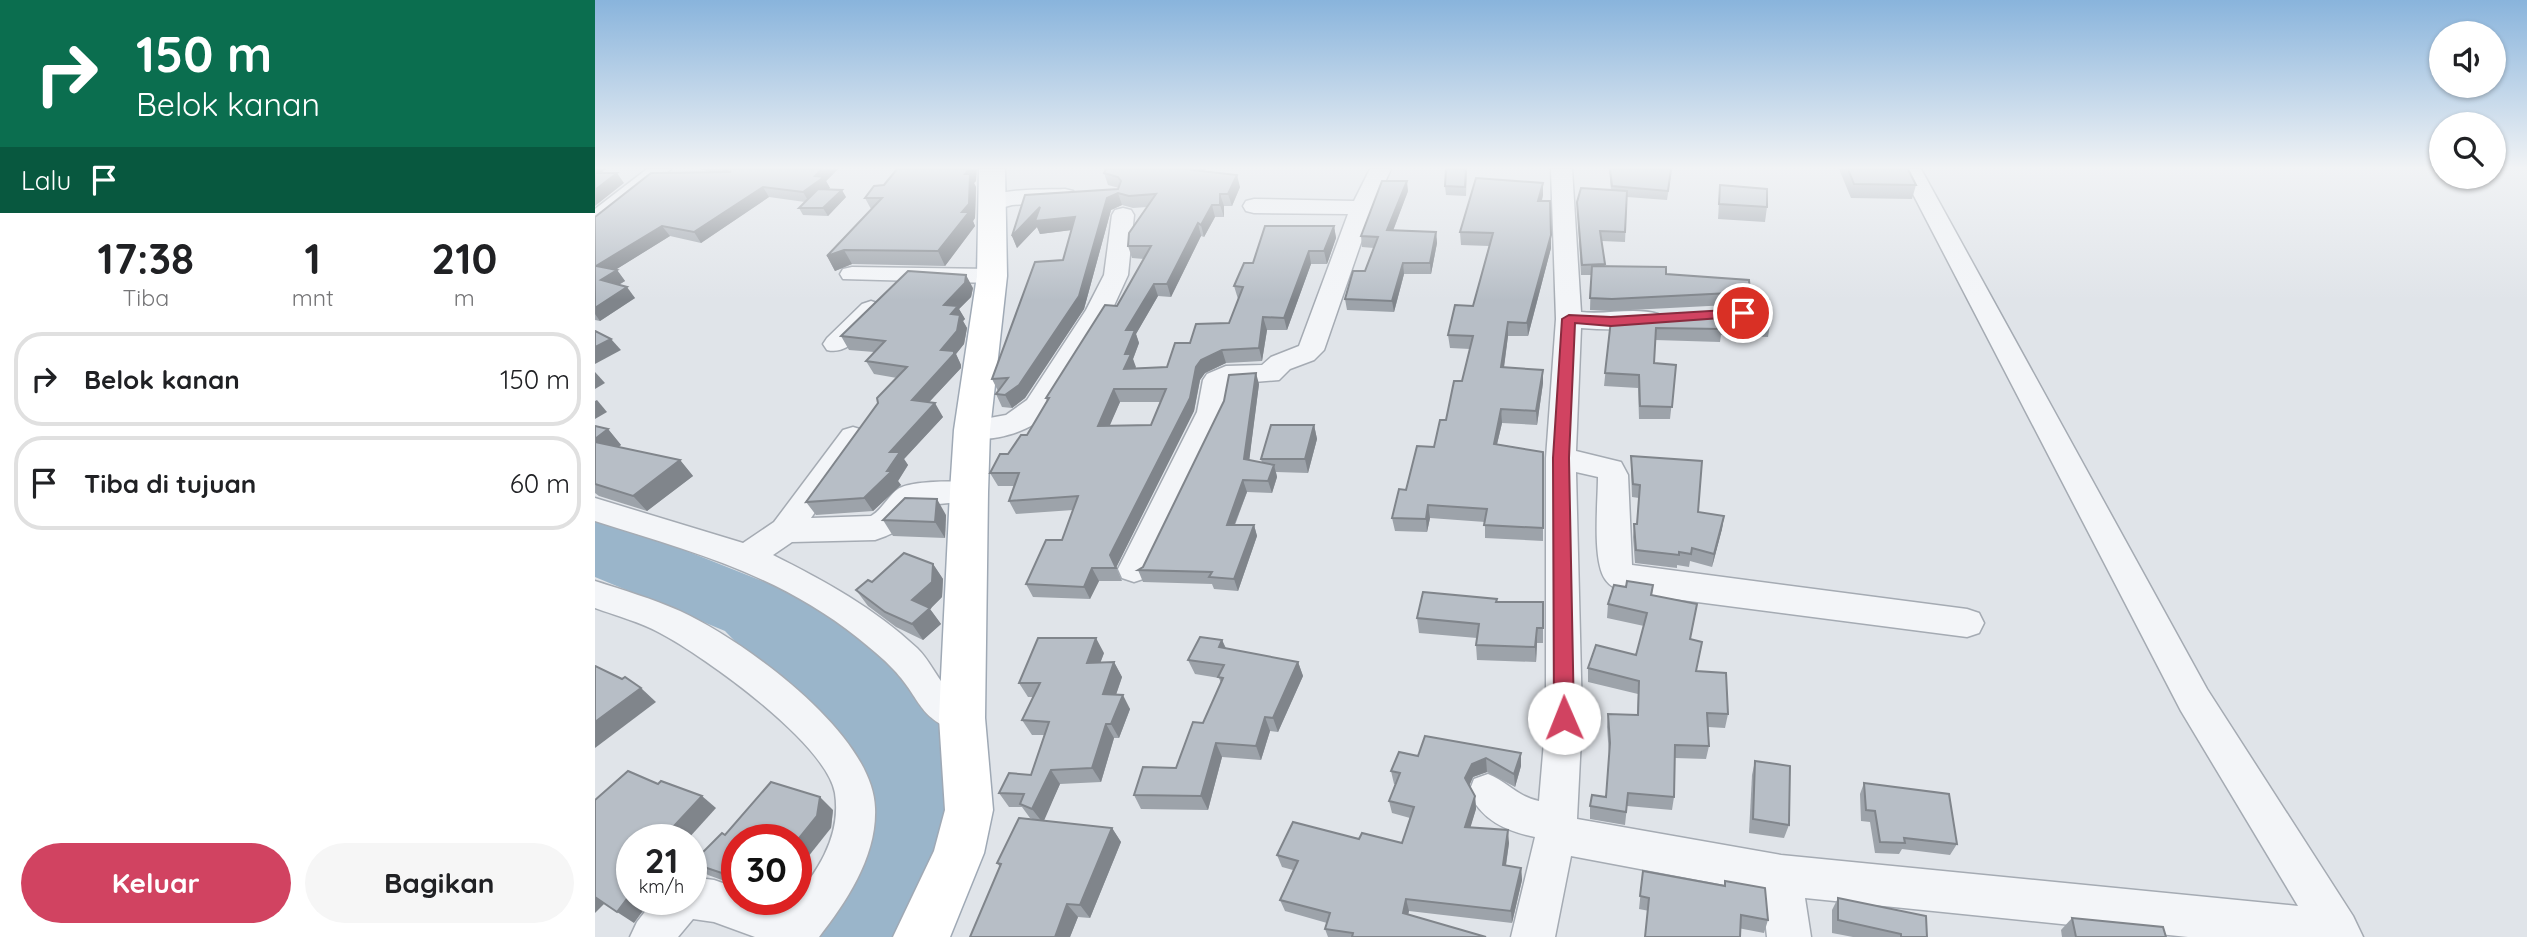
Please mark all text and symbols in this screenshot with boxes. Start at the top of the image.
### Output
map controls [2429,21,2506,189]
button: sound [2429,21,2506,98]
text: 150 m [136,23,272,84]
icon: right [21,28,112,119]
text: Belok kanan [136,84,320,124]
button: search [2429,112,2506,189]
icon: arrive [85,161,123,199]
text: Lalu [21,164,71,197]
text: 17:38 [98,232,194,285]
text: 1 [305,232,321,285]
text: 210 [431,232,497,285]
text: Tiba [122,283,169,312]
text: mnt [292,283,334,312]
text: m [454,283,475,312]
pin [1713,283,1773,343]
icon: arrive [1724,294,1762,332]
icon: right [25,360,63,398]
text: Belok kanan [84,363,240,396]
text: 150 m [500,363,570,396]
icon: arrive [25,464,63,502]
text: Tiba di tujuan [84,467,256,500]
text: 60 m [510,467,570,500]
position arrow [1527,681,1601,755]
speed limit sign: 30 [721,824,812,915]
text: 21 [645,838,678,882]
button: Keluar [21,843,291,923]
button: Bagikan [305,843,574,923]
text: km/h [639,875,684,898]

